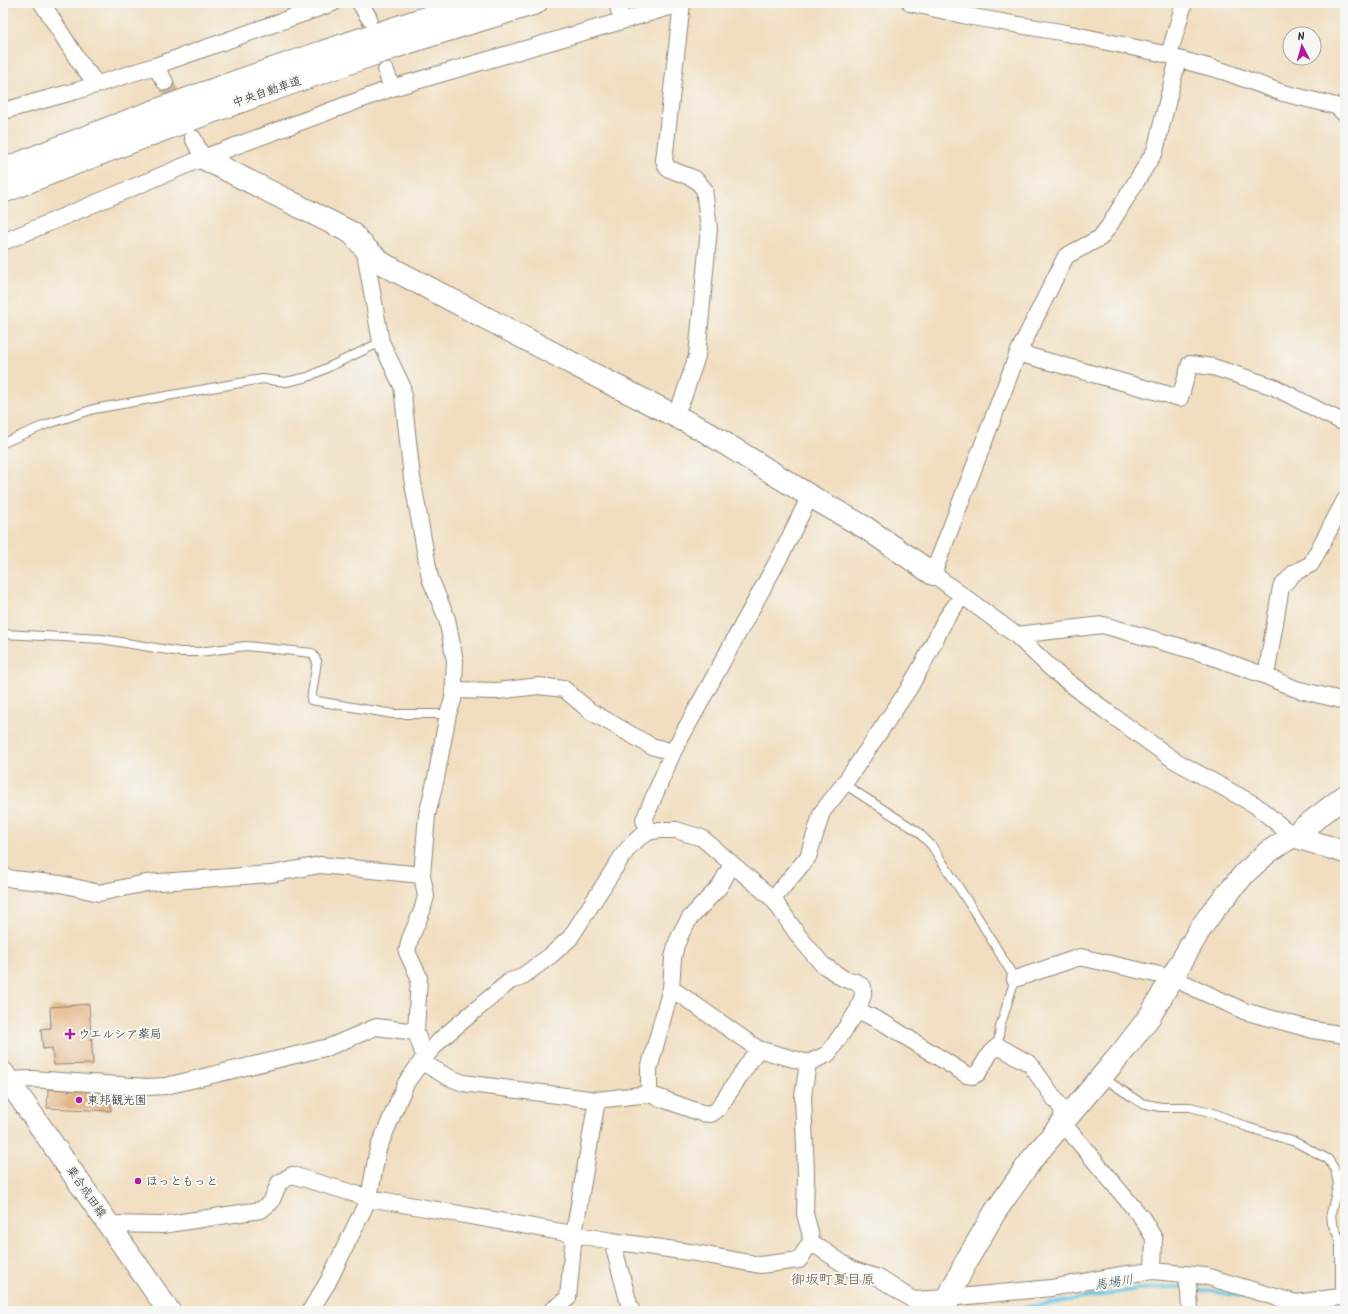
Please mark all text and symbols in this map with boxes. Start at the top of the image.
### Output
north arrow [1282,26,1322,66]
text: N [1297,28,1306,46]
street label: 中央自動車道 [230,71,304,113]
place label: ウエルシア薬局 [78,1025,162,1044]
marker: ウエルシア薬局 [65,1029,75,1039]
place label: 東邦観光園 [87,1091,147,1110]
marker: 東邦観光園 [74,1095,84,1105]
street label: 栗合成田線 [61,1162,111,1222]
place label: ほっともっと [146,1172,218,1191]
marker: ほっともっと [133,1176,143,1186]
district label: 御坂町夏目原 [791,1269,875,1291]
water label: 馬場川 [1093,1270,1135,1296]

